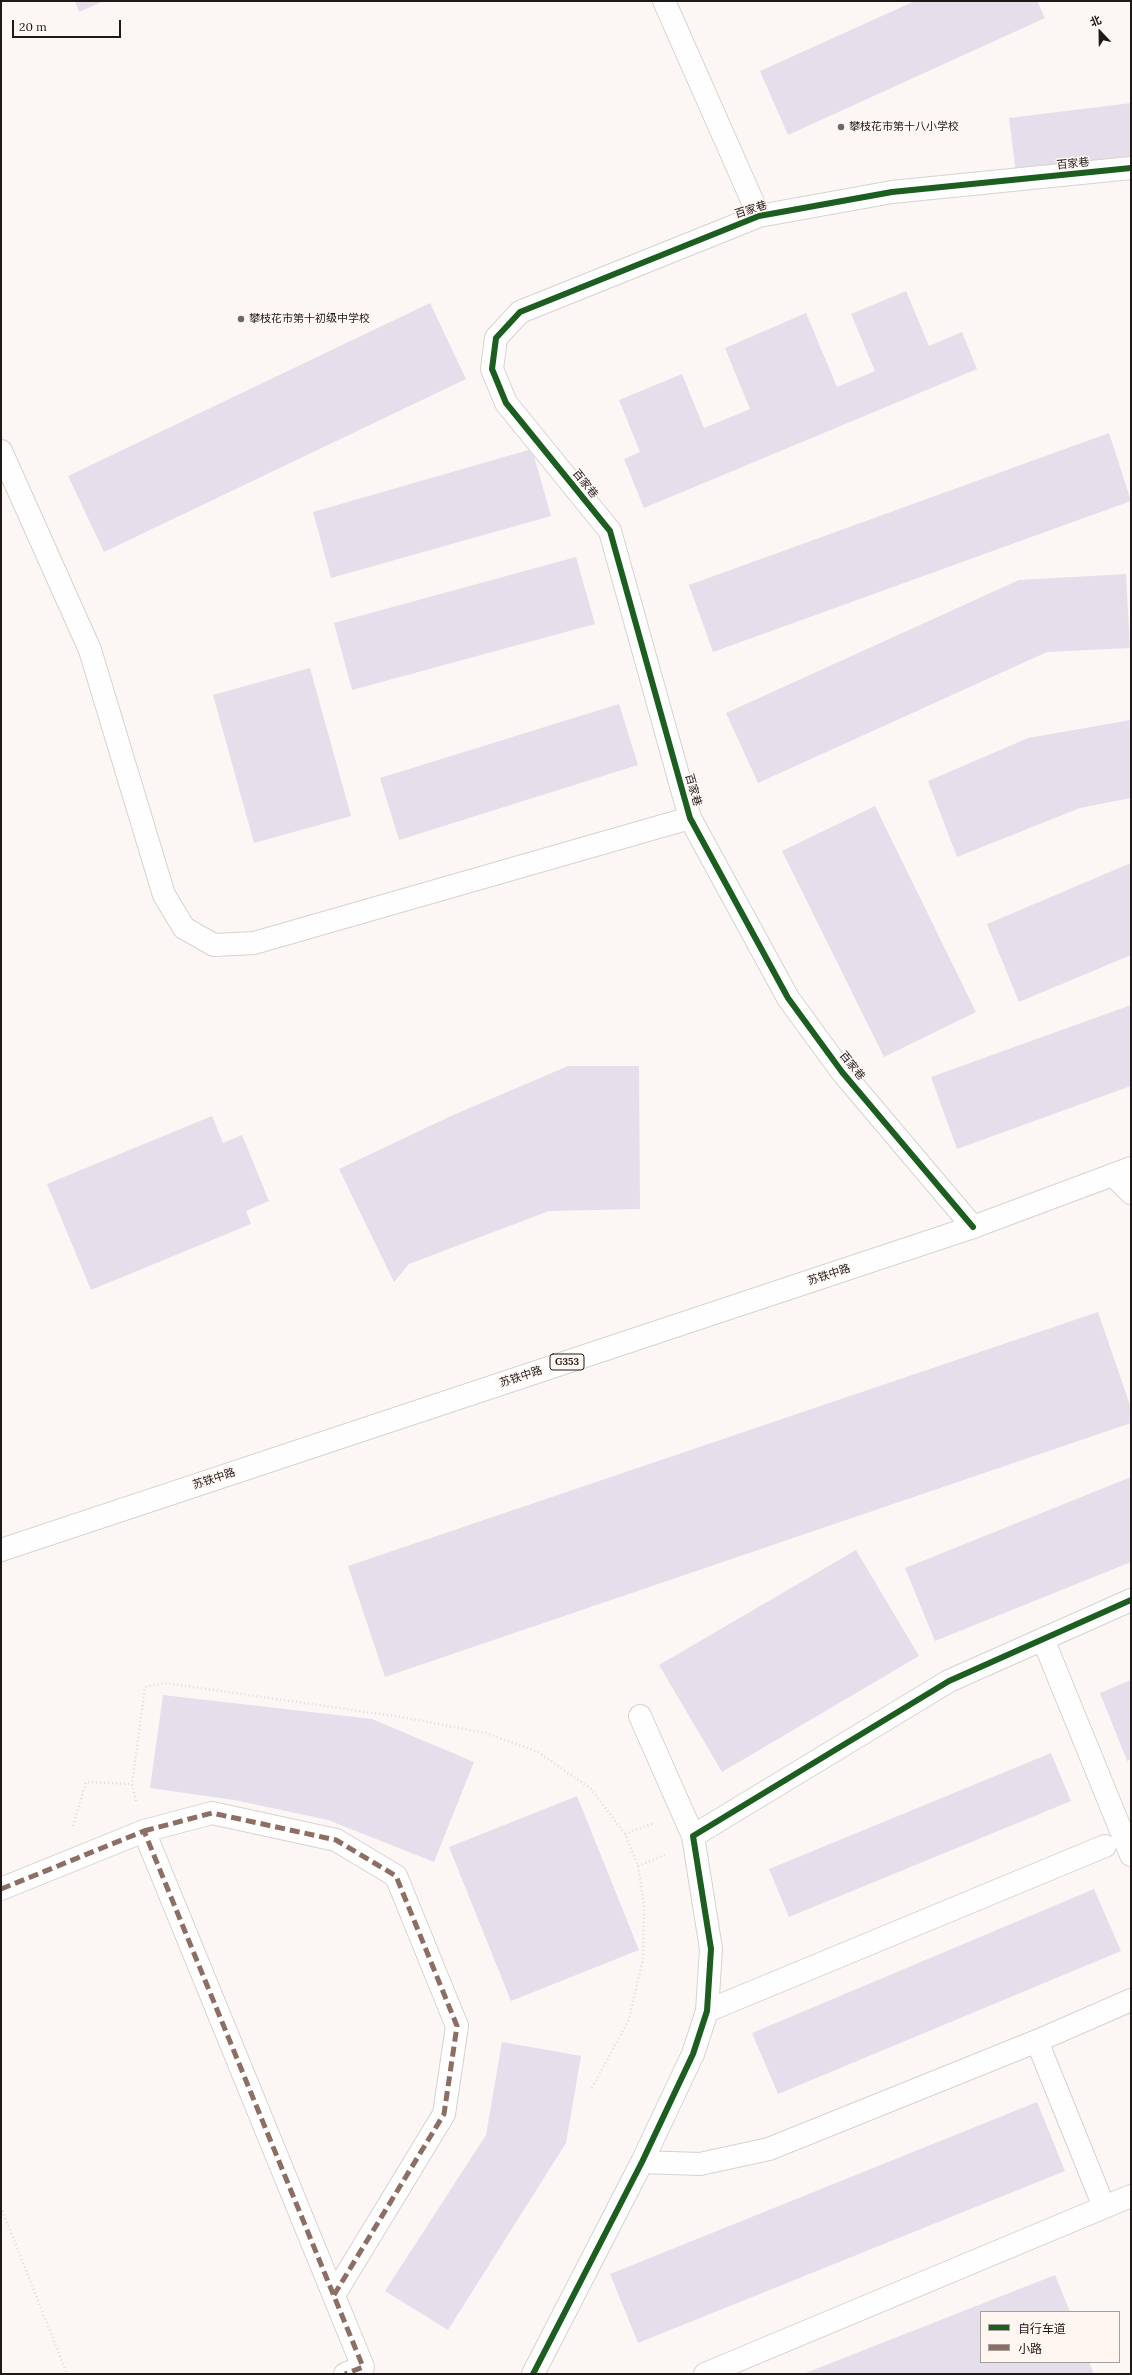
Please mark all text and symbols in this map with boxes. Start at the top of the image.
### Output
scale bar [14,12,123,38]
north arrow [1080,12,1120,52]
text: 北 [1088,12,1103,29]
text: 20 m [19,19,47,34]
place label: 攀枝花市第十八小学校 [849,120,959,134]
marker: 攀枝花市第十八小学校 [836,122,846,132]
street label: 百家巷 [1056,156,1090,172]
street label: 百家巷 [733,199,769,221]
place label: 攀枝花市第十初级中学校 [249,312,370,326]
marker: 攀枝花市第十初级中学校 [236,314,246,324]
street label: 百家巷 [569,467,601,501]
street label: 百家巷 [682,772,704,808]
street label: 百家巷 [836,1049,868,1083]
street label: 苏铁中路 [806,1262,852,1288]
road number: G353 [550,1354,584,1370]
street label: 苏铁中路 [498,1364,544,1390]
street label: 苏铁中路 [191,1466,237,1492]
legend [980,2311,1120,2363]
text: 自行车道 [1018,2321,1066,2336]
text: 小路 [1018,2341,1042,2356]

